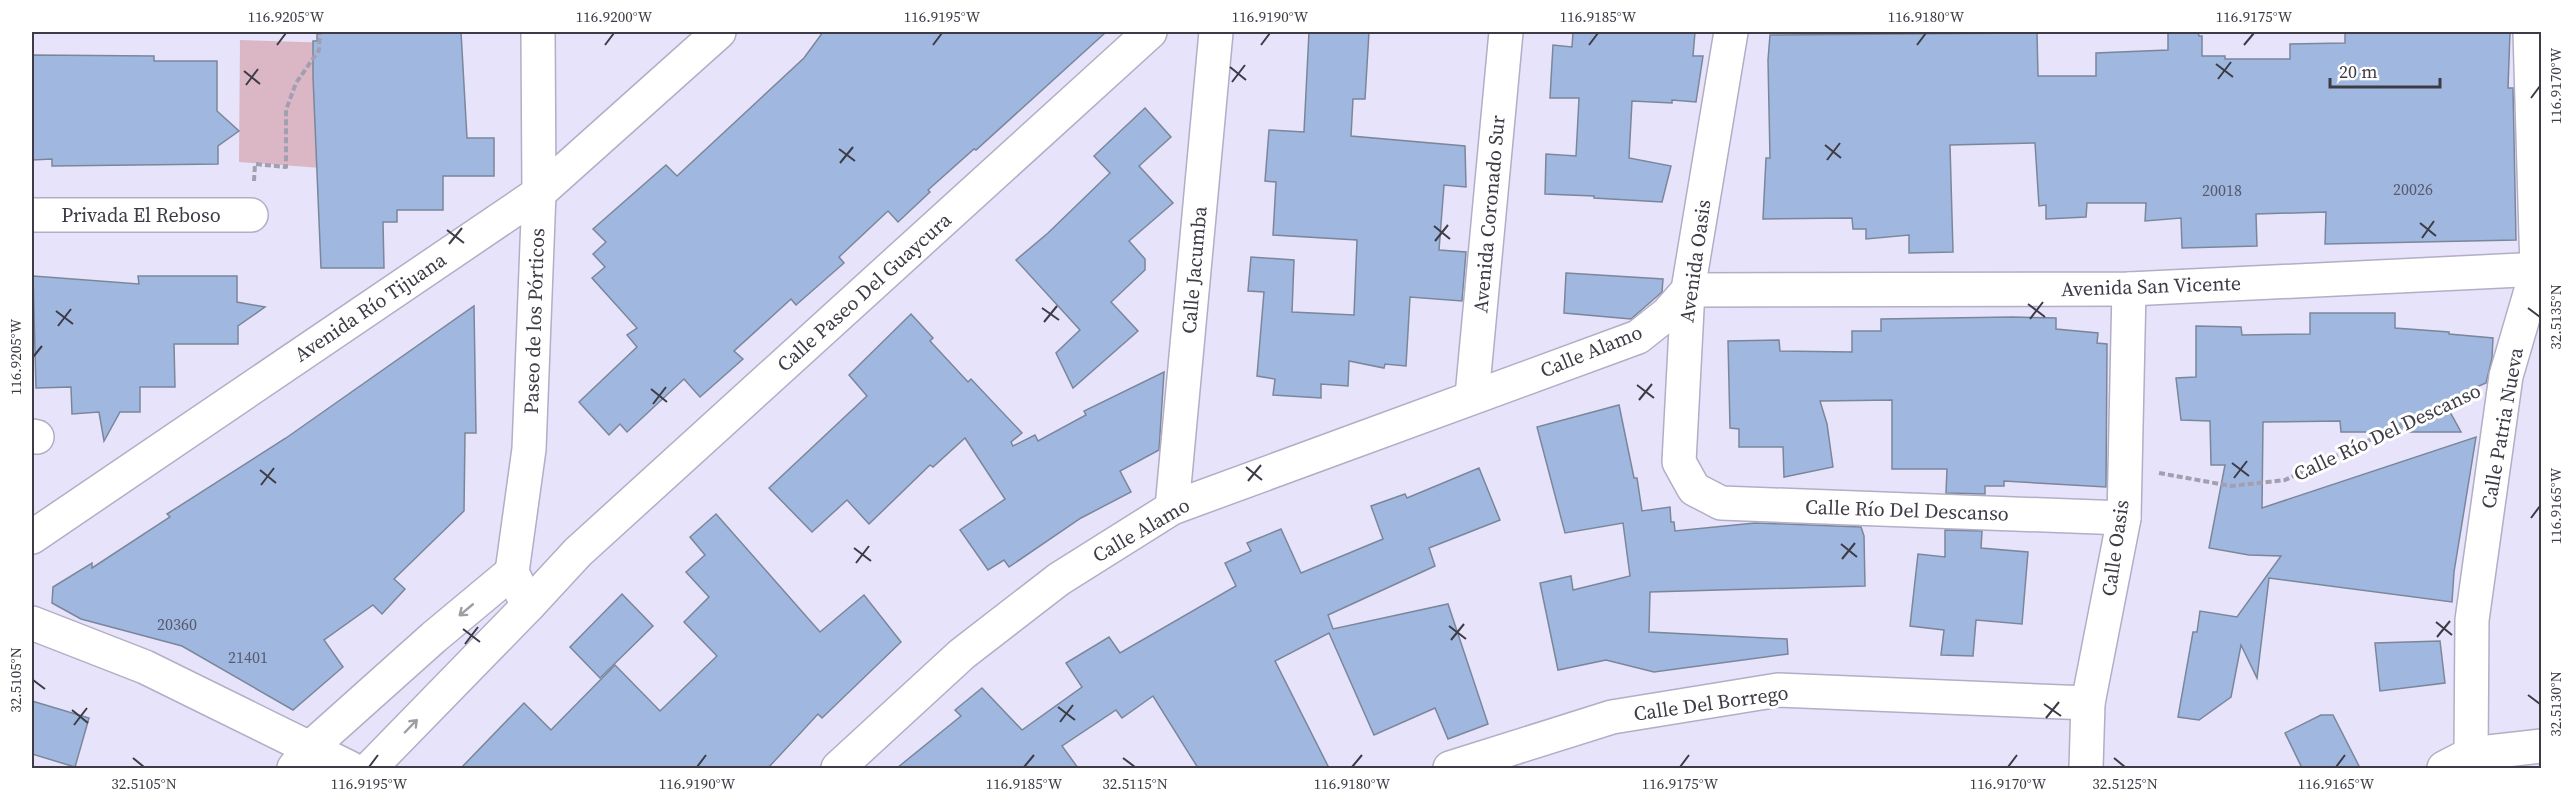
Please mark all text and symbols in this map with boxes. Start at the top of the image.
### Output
text: 116.9205°W [248,6,325,27]
text: 116.9200°W [576,6,653,27]
text: 116.9195°W [904,6,981,27]
text: 116.9190°W [1232,6,1309,27]
text: 116.9185°W [1560,6,1637,27]
text: 116.9180°W [1888,6,1965,27]
text: 116.9175°W [2216,6,2293,27]
text: 116.9170°W [2545,47,2566,124]
scale bar [2330,51,2440,89]
text: 20 m [2339,59,2377,84]
street label: Avenida Coronado Sur [1466,113,1512,314]
house number: 20026 [2393,178,2433,200]
house number: 20018 [2202,179,2242,201]
street label: Avenida Oasis [1673,198,1717,324]
street label: Privada El Reboso [61,201,221,229]
street label: Calle Jacumba [1174,204,1214,335]
street label: Calle Paseo Del Guaycura [771,205,958,378]
street label: Paseo de los Pórticos [517,228,551,414]
street label: Avenida Río Tijuana [288,245,452,368]
street label: Avenida San Vicente [2061,269,2241,303]
text: 32.5135°N [2545,284,2566,350]
text: 116.9205°W [5,318,26,395]
street label: Calle Alamo [1536,318,1646,384]
street label: Calle Patria Nueva [2474,344,2530,511]
street label: Calle Río Del Descanso [2289,376,2485,488]
text: 116.9165°W [2545,467,2566,544]
street label: Calle Alamo [1087,491,1195,569]
street label: Calle Río Del Descanso [1805,492,2009,528]
street label: Calle Oasis [2094,498,2136,598]
one-way arrow [459,603,475,616]
house number: 20360 [157,613,197,635]
house number: 21401 [228,646,268,668]
text: 32.5105°N [5,647,26,713]
text: 32.5130°N [2545,671,2566,737]
street label: Calle Del Borrego [1632,678,1790,728]
one-way arrow [403,719,418,734]
text: 32.5105°N [111,773,177,794]
text: 116.9195°W [331,773,408,794]
text: 116.9190°W [659,773,736,794]
text: 116.9185°W [986,773,1063,794]
text: 32.5115°N [1102,773,1168,794]
text: 116.9180°W [1314,773,1391,794]
text: 116.9175°W [1642,773,1719,794]
text: 116.9170°W [1970,773,2047,794]
text: 32.5125°N [2092,773,2158,794]
text: 116.9165°W [2298,773,2375,794]

